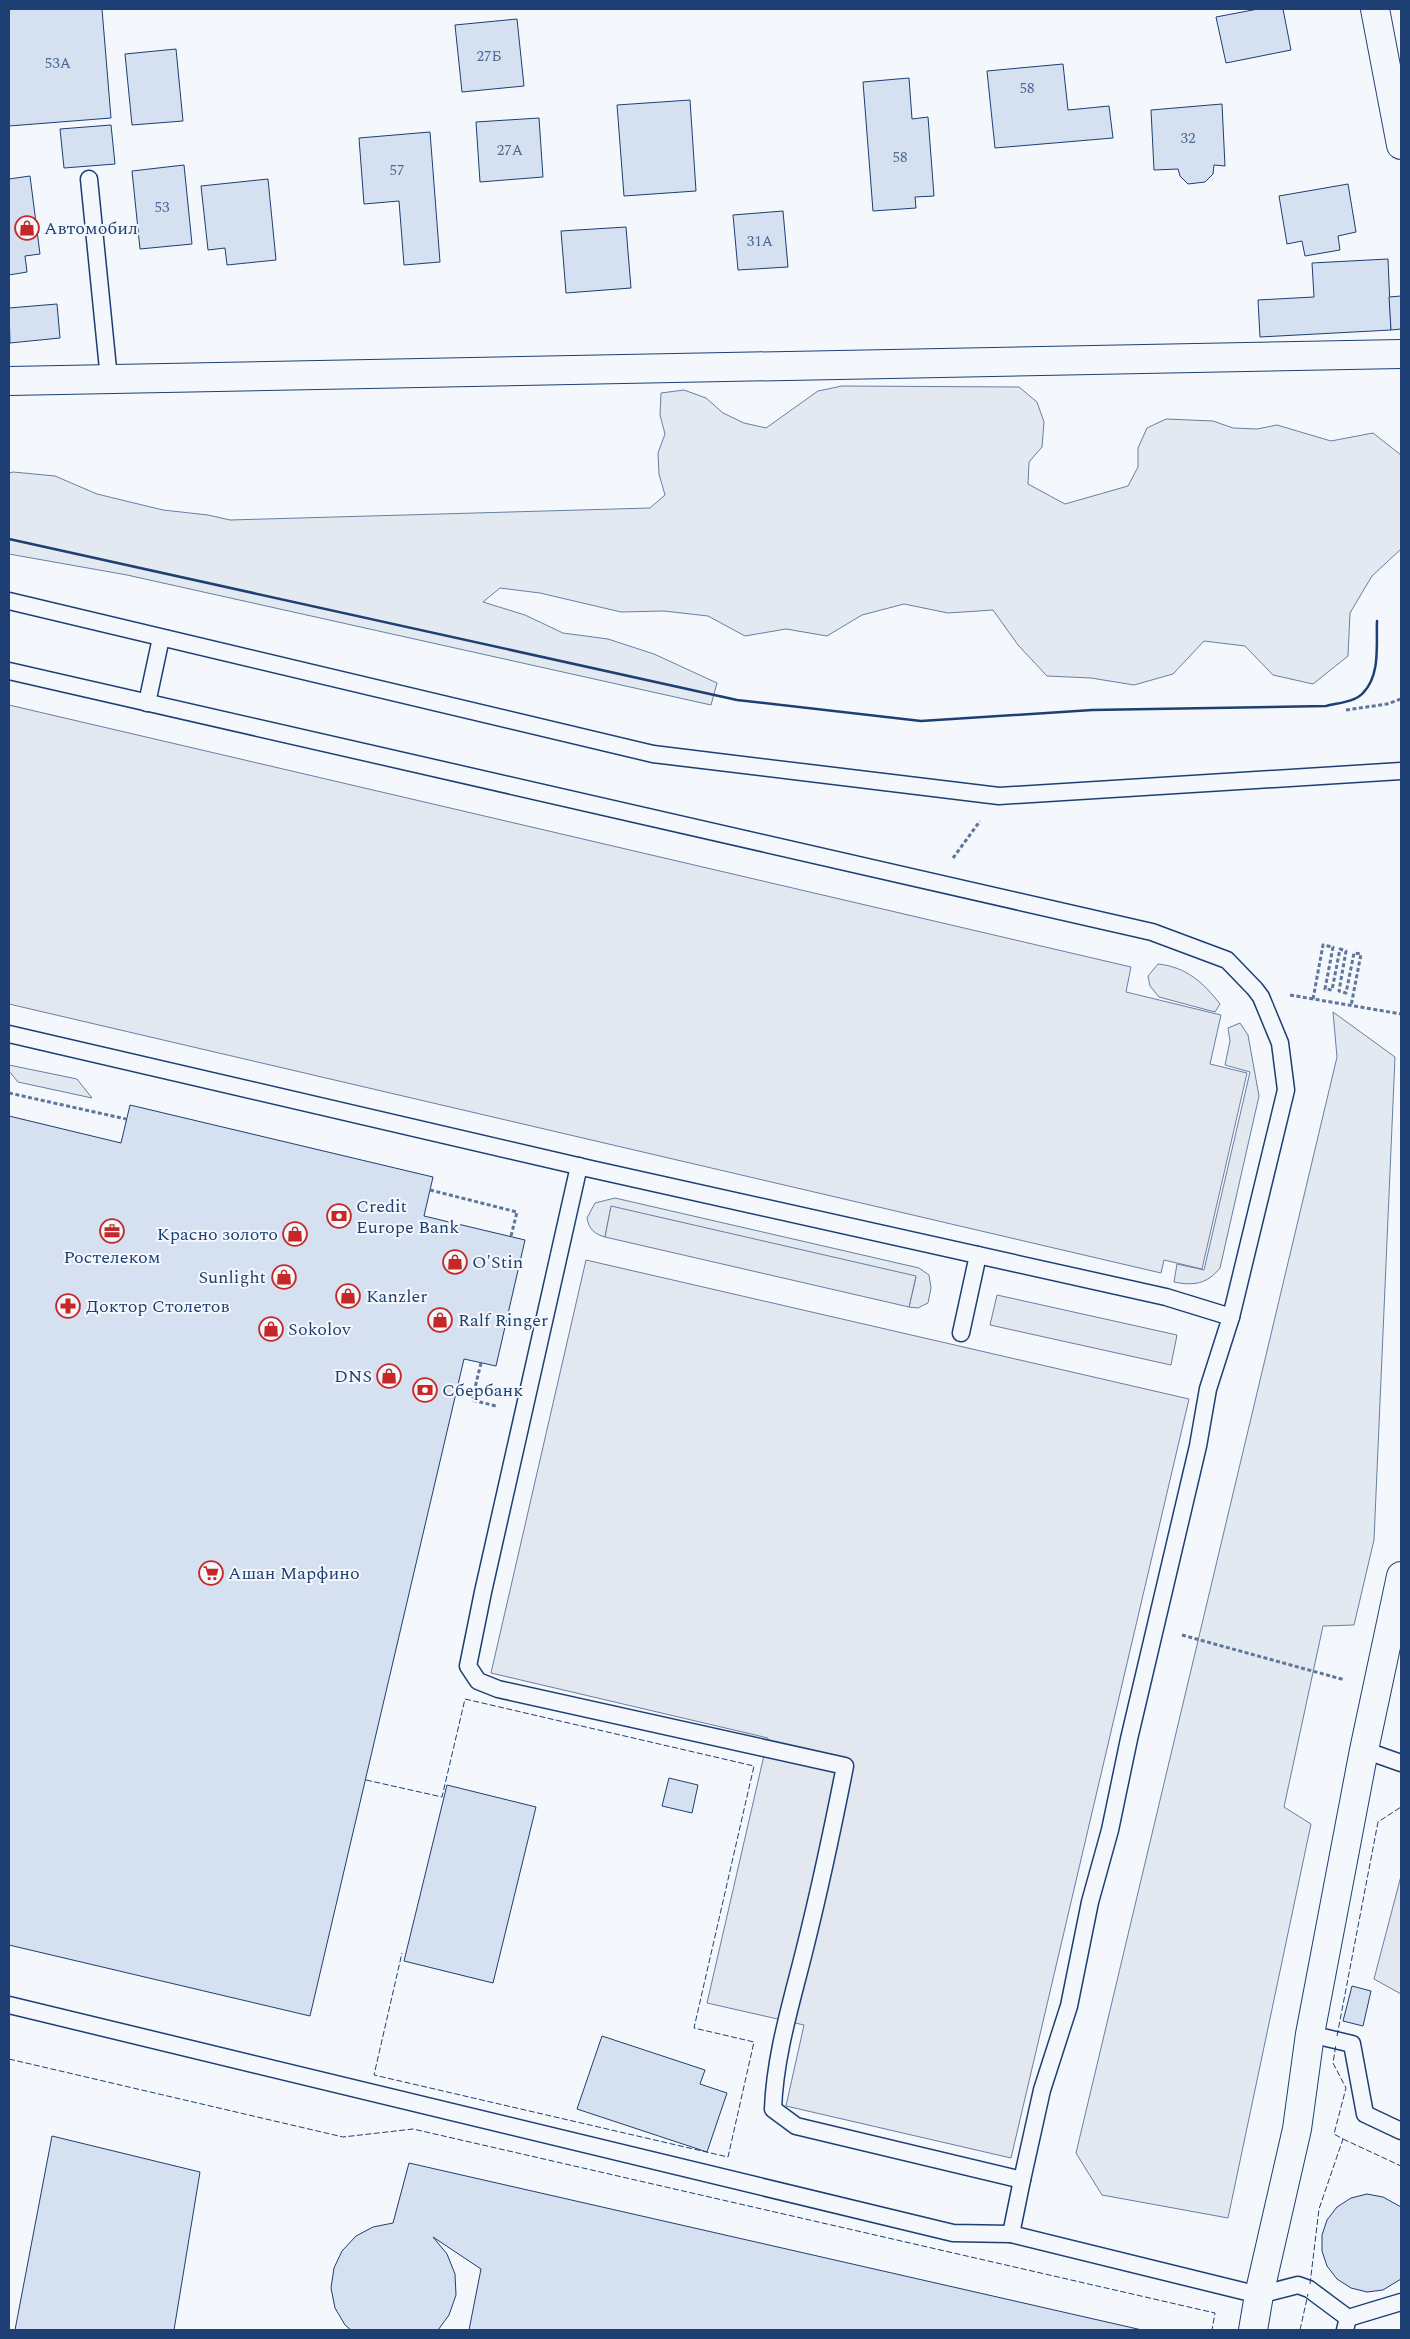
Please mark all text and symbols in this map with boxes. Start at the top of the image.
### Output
house number: 27Б [476,45,502,68]
house number: 53А [45,52,71,75]
house number: 58 [1019,77,1035,100]
house number: 32 [1180,127,1196,150]
house number: 27А [497,139,523,162]
house number: 58 [892,146,908,169]
house number: 57 [389,159,405,182]
house number: 53 [154,196,170,219]
shop icon: Автомобил [14,215,40,241]
place label: Автомобил [44,215,138,242]
house number: 31А [747,230,773,253]
place label: Credit Europe Bank [356,1193,459,1241]
bank icon: Credit Europe Bank [326,1203,352,1229]
office icon: Ростелеком [99,1218,125,1244]
place label: Красно золото [157,1221,278,1248]
shop icon: Красно золото [282,1221,308,1247]
place label: Ростелеком [63,1244,161,1271]
shop icon: O'Stin [442,1249,468,1275]
place label: O'Stin [472,1249,523,1276]
place label: Sunlight [198,1264,266,1291]
shop icon: Sunlight [271,1264,297,1290]
shop icon: Kanzler [335,1283,361,1309]
place label: Kanzler [366,1283,427,1310]
pharmacy icon: Доктор Столетов [55,1293,81,1319]
place label: Доктор Столетов [86,1293,230,1320]
shop icon: Ralf Ringer [427,1307,453,1333]
place label: Ralf Ringer [458,1307,548,1334]
shop icon: Sokolov [258,1316,284,1342]
place label: Sokolov [288,1316,352,1343]
place label: DNS [334,1363,372,1390]
shop icon: DNS [376,1363,402,1389]
bank icon: Сбербанк [412,1377,438,1403]
place label: Сбербанк [442,1377,523,1404]
supermarket icon: Ашан Марфино [198,1560,224,1586]
place label: Ашан Марфино [228,1560,360,1587]

